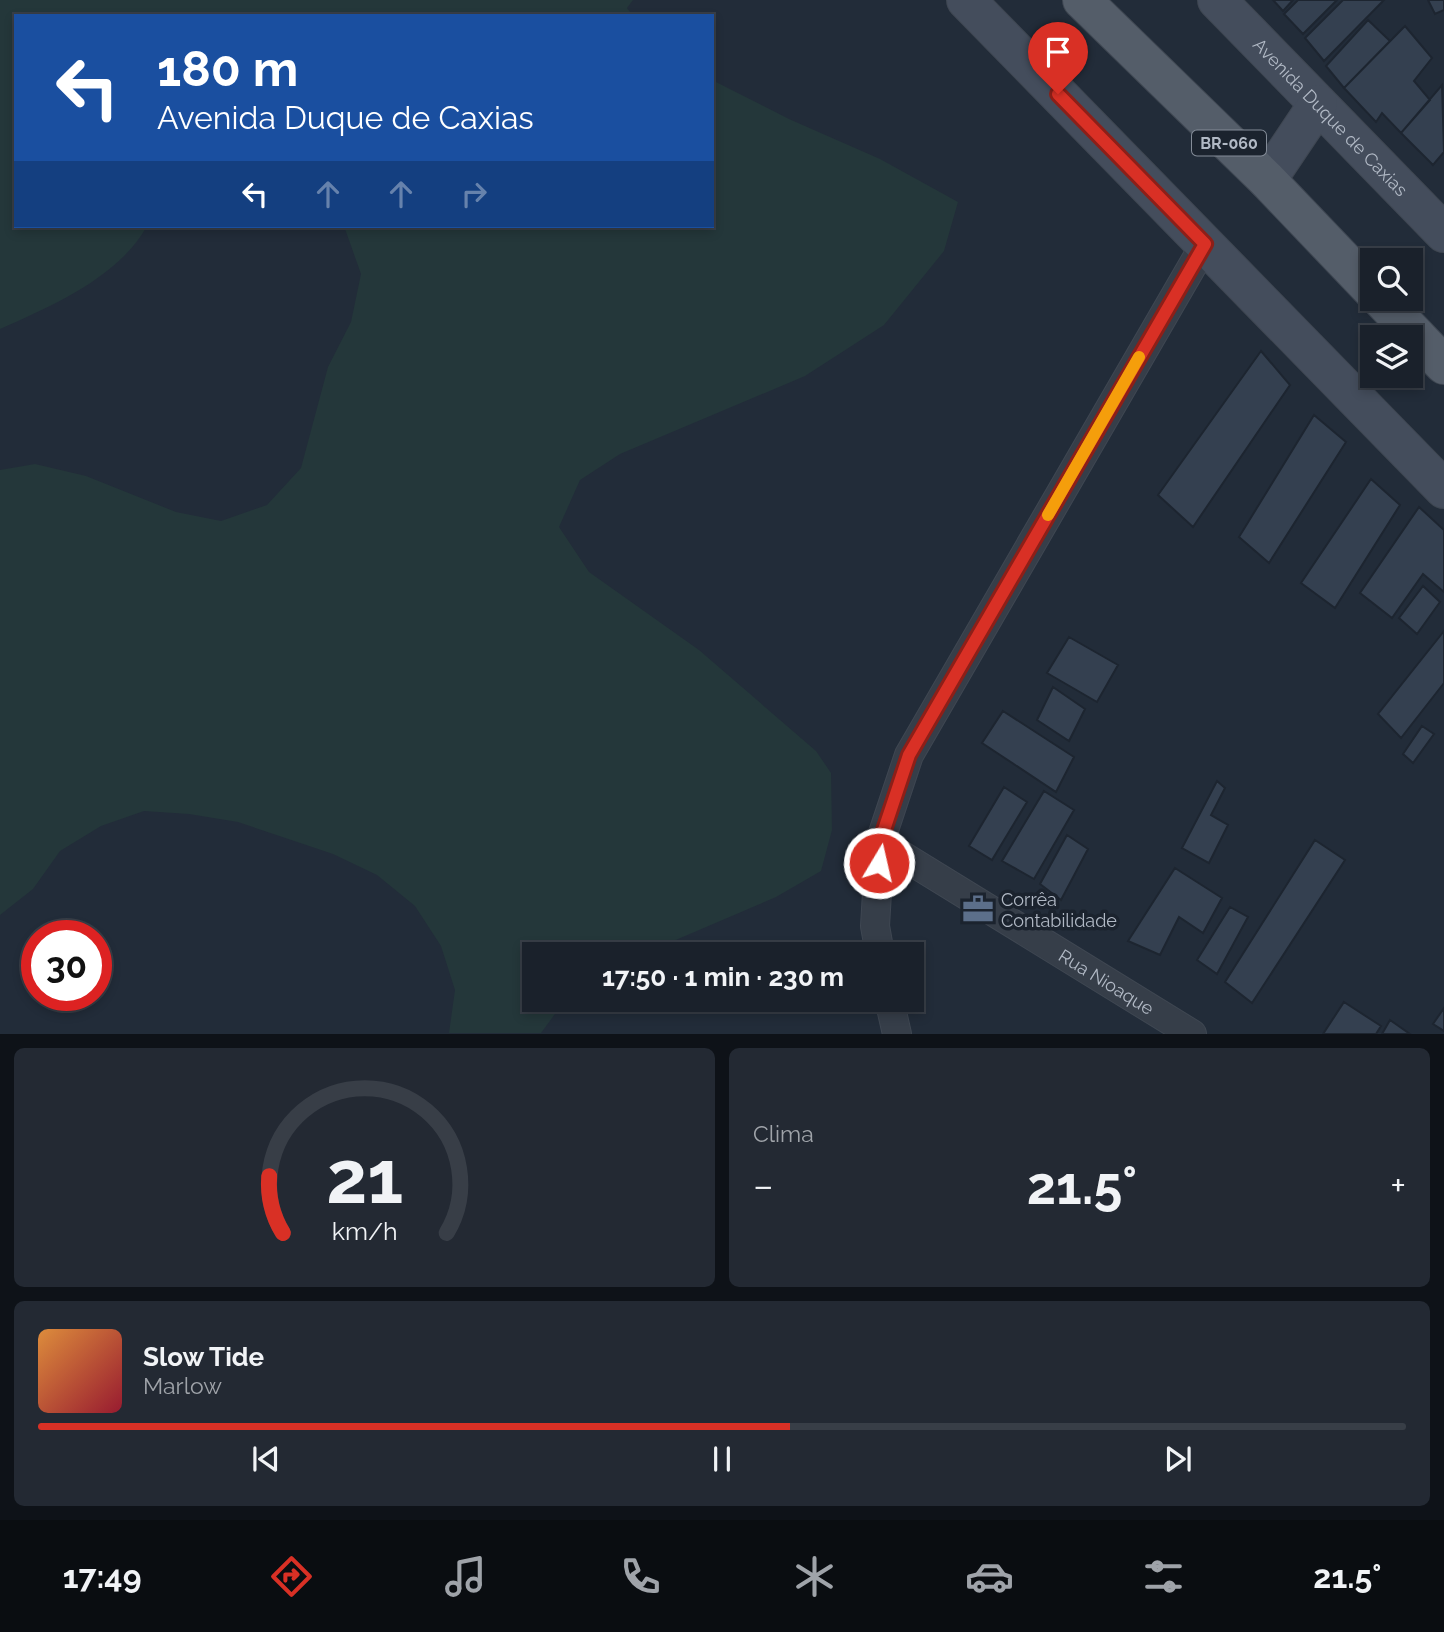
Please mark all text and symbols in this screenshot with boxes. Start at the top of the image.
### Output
pin [1028,22,1088,94]
icon: arrive [1039,33,1077,71]
street label: Avenida Duque de Caxias [1249,33,1412,200]
text: 180 m [157,40,298,97]
icon: left [42,42,133,133]
text: Avenida Duque de Caxias [157,99,534,136]
road number: BR-060 [1192,130,1266,155]
icon: left [236,175,274,213]
icon: ahead [309,175,347,213]
icon: ahead [382,175,420,213]
icon: right [455,175,493,213]
map controls [1360,248,1423,388]
button: search [1360,248,1423,311]
button: layers [1360,325,1423,388]
position arrow [842,826,916,900]
place label: Corrêa Contabilidade [1001,889,1117,931]
office icon: Corrêa Contabilidade [961,892,995,926]
speed limit sign: 30 [21,920,112,1011]
street label: Rua Nioaque [1055,944,1158,1019]
text: 17:50 · 1 min · 230 m [602,962,844,992]
text: Clima [753,1120,814,1147]
text: 21 [326,1136,403,1221]
text: 21.5° [1027,1155,1137,1216]
text: − [753,1163,773,1208]
text: + [1390,1163,1406,1208]
text: km/h [332,1216,397,1246]
text: Slow Tide [143,1342,264,1372]
text: Marlow [143,1372,222,1399]
icon: previous [247,1440,285,1478]
icon: pause [703,1440,741,1478]
icon: next [1159,1440,1197,1478]
icon: directions [267,1552,316,1601]
icon: music [441,1552,490,1601]
icon: phone [616,1552,665,1601]
icon: climate [790,1552,839,1601]
icon: car [965,1552,1014,1601]
icon: filters [1139,1552,1188,1601]
text: 17:49 [63,1558,142,1595]
text: 21.5° [1313,1558,1381,1595]

